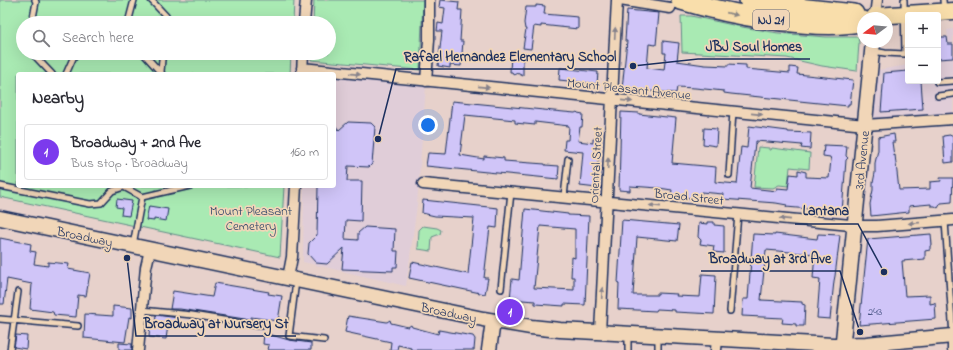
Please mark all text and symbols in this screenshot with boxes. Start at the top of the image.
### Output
road number: NJ 21 [753,10,789,30]
one-way arrow [726,11,739,17]
north arrow [857,12,893,48]
map controls [905,12,941,84]
button: + [905,12,941,48]
search box [16,16,336,60]
icon: search [30,27,52,49]
text: Search here [62,27,134,49]
one-way arrow [611,27,618,39]
callout: JBJ Soul Homes [698,33,810,59]
text: JBJ Soul Homes [706,37,802,58]
callout: Rafael Hernandez Elementary School [396,43,624,69]
text: Rafael Hernandez Elementary School [403,47,617,70]
button: − [905,48,941,84]
one-way arrow [349,70,361,77]
street label: Mount Pleasant Avenue [566,74,692,105]
one-way arrow [478,83,490,90]
text: Nearby [32,86,84,111]
one-way arrow [621,98,633,104]
one-way arrow [751,110,763,117]
your location [418,115,438,135]
street label: Oriental Street [585,126,608,204]
street label: 3rd Avenue [850,130,875,190]
text: Broadway + 2nd Ave [71,132,201,154]
text: 1 [44,143,48,162]
text: 160 m [290,143,319,162]
text: Bus stop · Broadway [71,154,188,173]
one-way arrow [605,157,612,169]
street label: Broad Street [652,184,725,211]
callout: Lantana [795,198,858,224]
text: Lantana [803,201,850,222]
park label: Mount Pleasant Cemetery [210,202,293,237]
one-way arrow [649,203,661,209]
one-way arrow [779,215,791,222]
one-way arrow [908,220,920,227]
street label: Broadway [54,222,114,254]
callout: Broadway at 3rd Ave [701,245,840,271]
text: Broadway at 3rd Ave [708,249,832,272]
one-way arrow [598,287,605,299]
pin: 1 [497,297,523,327]
street label: Broadway [418,298,478,330]
house number: 243 [868,304,883,320]
callout: Broadway at Nursery St [136,310,296,336]
text: Broadway at Nursery St [143,314,289,337]

